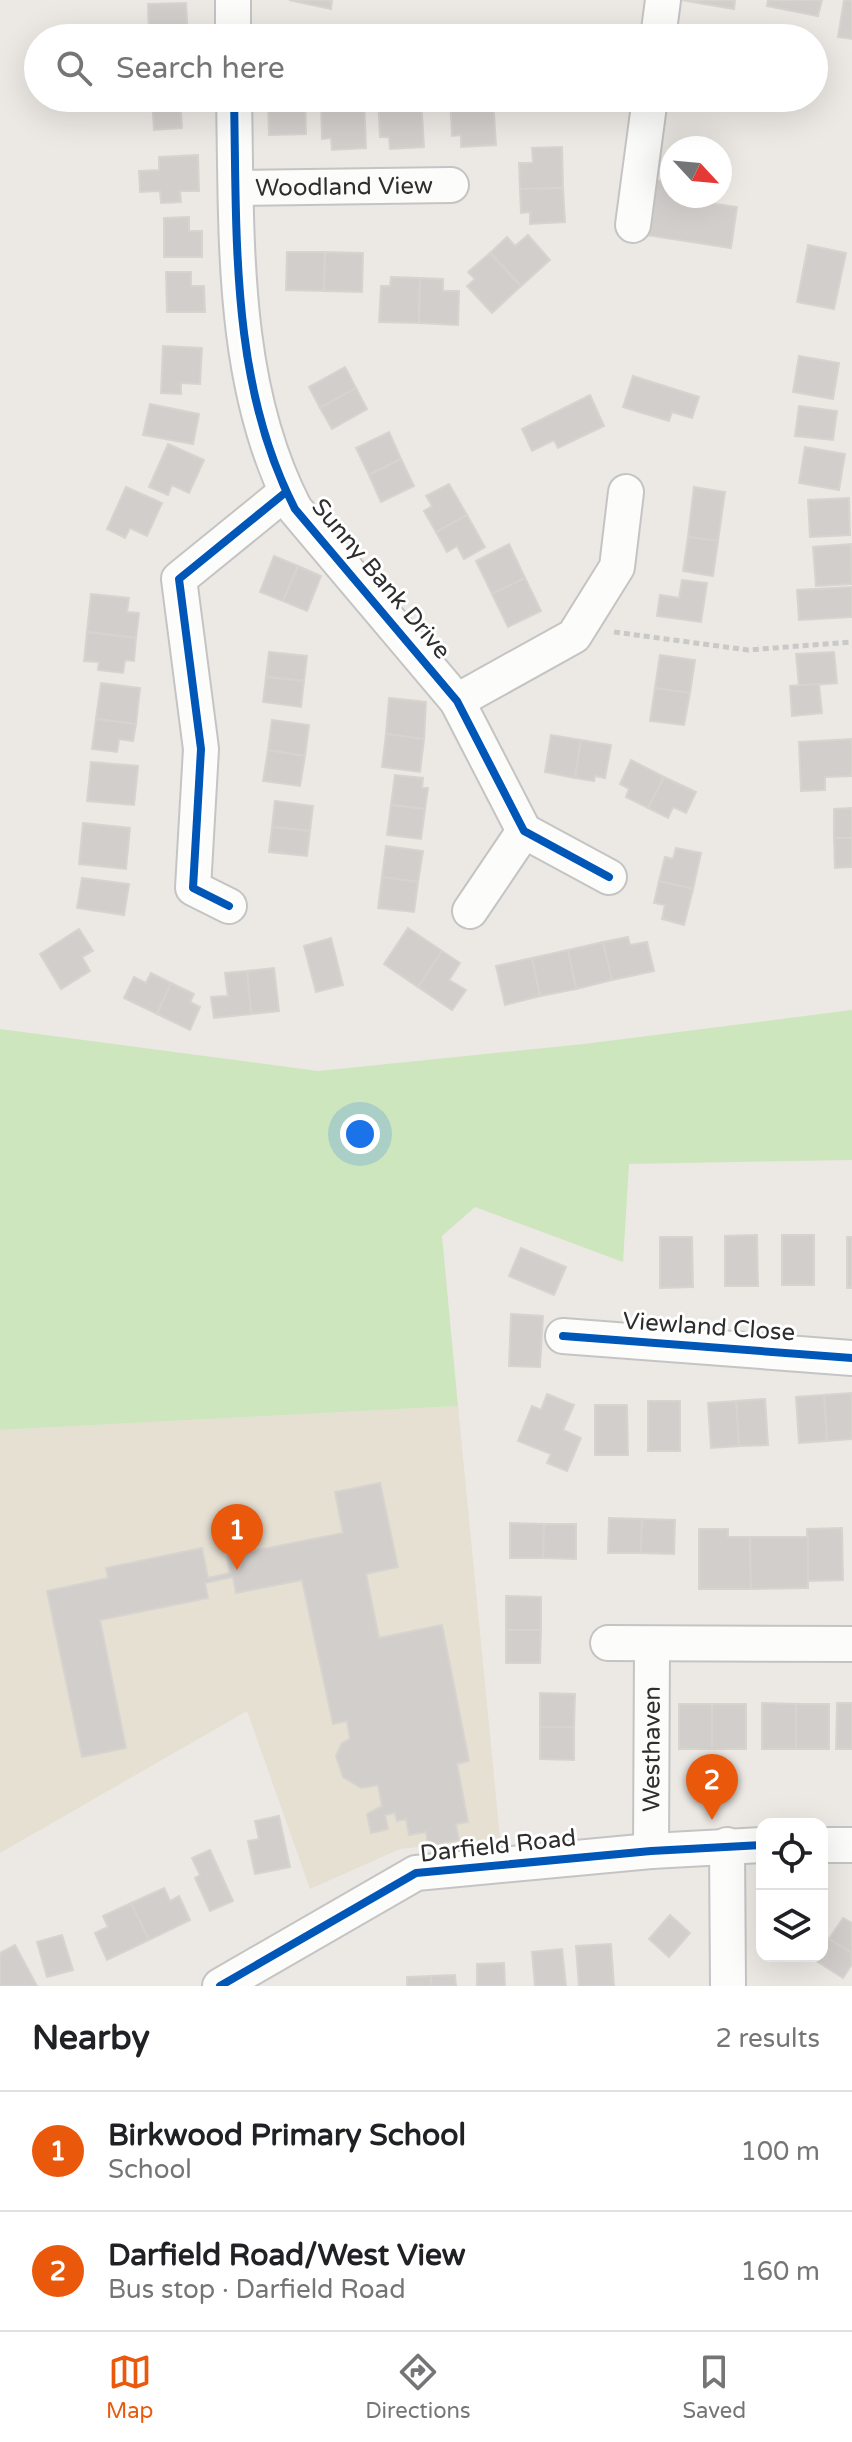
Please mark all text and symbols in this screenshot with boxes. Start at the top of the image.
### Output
search box [24,24,828,112]
icon: search [52,46,96,90]
text: Search here [116,50,285,87]
north arrow [660,136,732,208]
street label: Woodland View [255,171,433,202]
street label: Sunny Bank Drive [305,493,457,665]
your location [340,1114,380,1154]
street label: Viewland Close [622,1307,796,1347]
pin: 1 [211,1504,263,1570]
street label: Westhaven [637,1686,666,1812]
pin: 2 [686,1754,738,1820]
map controls [756,1818,828,1962]
button: locate [756,1818,828,1890]
street label: Darfield Road [418,1823,578,1869]
button: layers [756,1890,828,1962]
text: Nearby [32,2018,150,2059]
text: 2 results [715,2023,820,2054]
text: Birkwood Primary School [108,2117,466,2154]
text: 1 [50,2136,66,2167]
text: 100 m [740,2136,820,2167]
text: School [108,2154,192,2185]
text: Darfield Road/West View [108,2237,466,2274]
text: 2 [50,2256,66,2287]
text: 160 m [740,2256,820,2287]
text: Bus stop · Darfield Road [108,2274,406,2305]
tab: Map [106,2350,153,2424]
tab: Directions [365,2350,471,2424]
tab: Saved [682,2350,746,2424]

